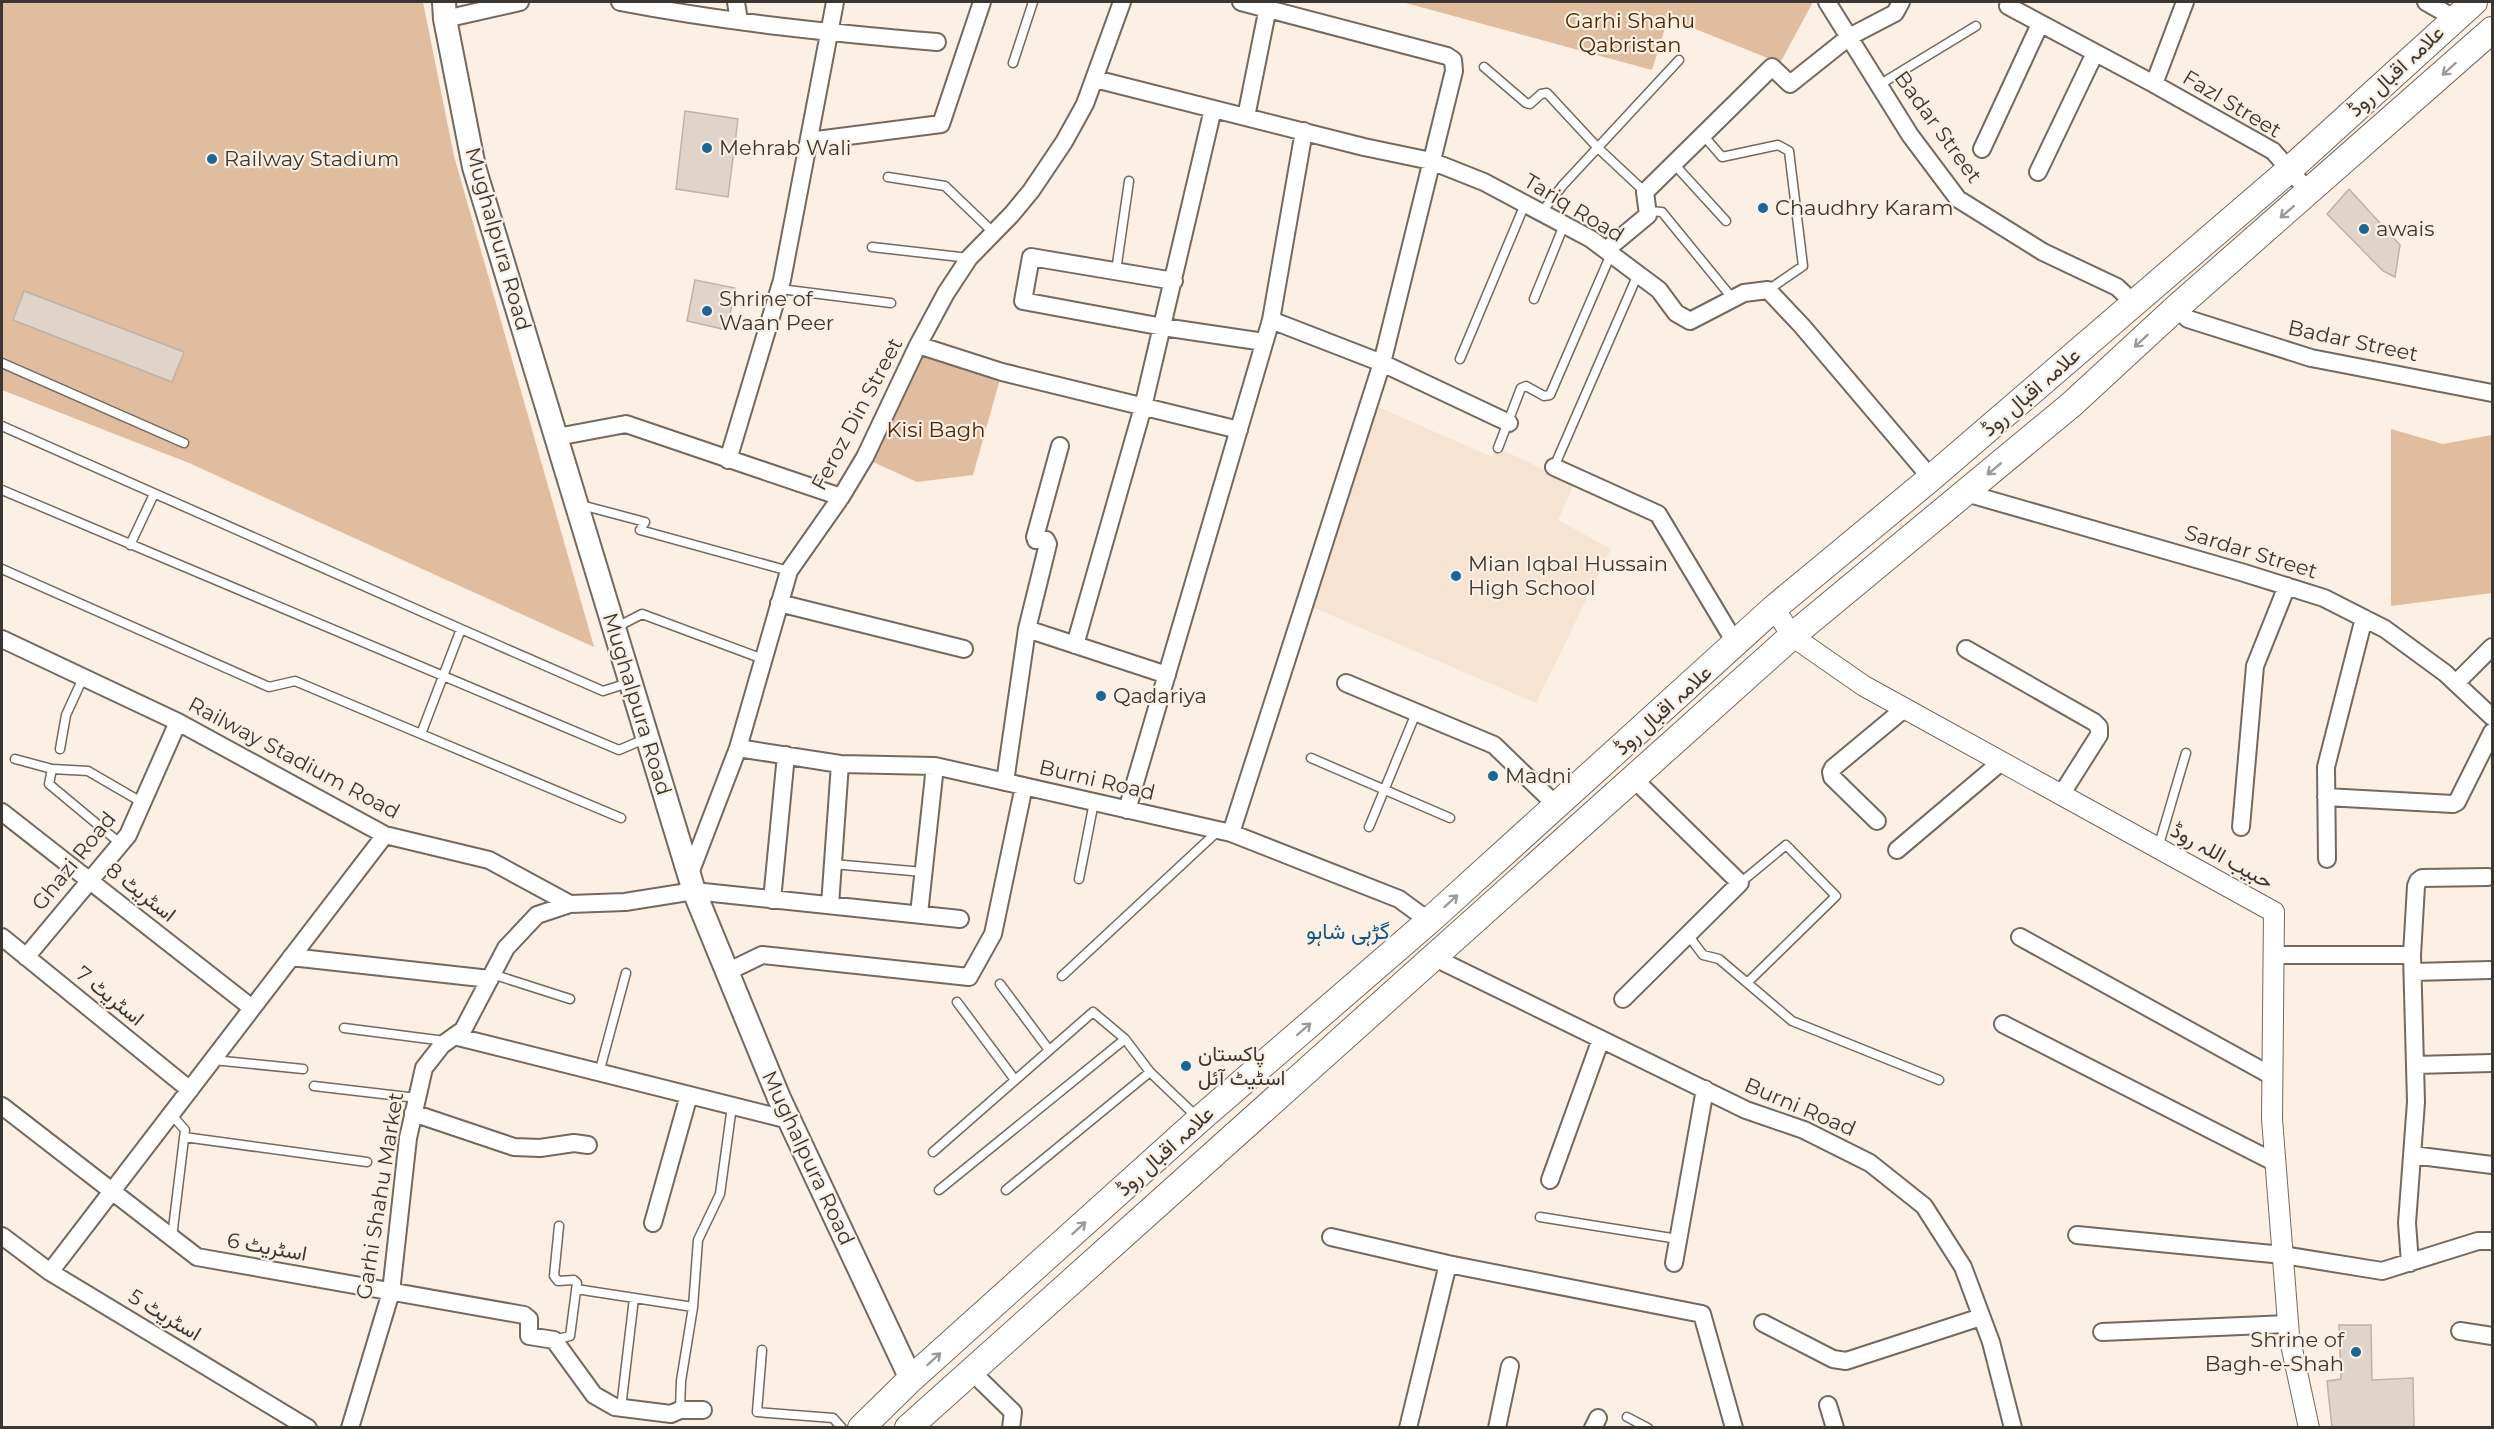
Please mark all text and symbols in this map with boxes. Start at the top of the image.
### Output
park label: Garhi Shahu Qabristan [1565,8,1695,57]
street label: علامہ اقبال روڈ [2342,20,2450,122]
one-way arrow [2442,62,2457,76]
street label: Fazl Street [2178,64,2286,143]
street label: Badar Street [1889,66,1987,188]
place label: Mehrab Wali [719,135,852,160]
marker: Mehrab Wali [700,141,714,155]
street label: Mughalpura Road [460,144,537,333]
place label: Railway Stadium [224,146,399,171]
marker: Railway Stadium [205,152,219,166]
street label: Tariq Road [1520,168,1629,247]
place label: Chaudhry Karam [1775,195,1953,220]
marker: Chaudhry Karam [1756,201,1770,215]
one-way arrow [2280,205,2295,219]
place label: awais [2376,216,2435,241]
marker: awais [2357,222,2371,236]
place label: Shrine of Waan Peer [719,286,834,335]
marker: Shrine of Waan Peer [700,304,714,318]
street label: Badar Street [2286,315,2420,366]
street label: Feroz Din Street [806,333,907,494]
one-way arrow [2133,334,2148,348]
street label: علامہ اقبال روڈ [1976,342,2086,442]
park label: Kisi Bagh [887,417,985,442]
one-way arrow [1986,463,2002,476]
street label: Sardar Street [2182,519,2321,584]
place label: Mian Iqbal Hussain High School [1468,551,1668,600]
marker: Mian Iqbal Hussain High School [1449,569,1463,583]
street label: Mughalpura Road [598,610,677,798]
street label: علامہ اقبال روڈ [1609,659,1717,761]
place label: Qadariya [1113,683,1207,708]
marker: Qadariya [1094,689,1108,703]
street label: Railway Stadium Road [184,691,404,824]
street label: Burni Road [1037,754,1158,805]
place label: Madni [1505,763,1572,788]
marker: Madni [1486,769,1500,783]
street label: Ghazi Road [26,806,121,915]
street label: حبیب اللہ روڈ [2166,817,2278,895]
street label: اسٹریٹ 8 [101,857,181,927]
one-way arrow [1443,894,1458,908]
district label: گڑہی شاہو [1306,918,1390,946]
street label: اسٹریٹ 7 [71,961,149,1031]
one-way arrow [1296,1023,1312,1036]
place label: پاکستان اسٹیٹ آئل [1198,1041,1285,1090]
marker: پاکستان اسٹیٹ آئل [1179,1059,1193,1073]
street label: Mughalpura Road [757,1067,860,1249]
street label: Burni Road [1741,1072,1860,1141]
street label: Garhi Shahu Market [351,1090,408,1301]
street label: علامہ اقبال روڈ [1111,1100,1219,1202]
one-way arrow [1071,1221,1086,1235]
street label: اسٹریٹ 6 [225,1227,309,1267]
street label: اسٹریٹ 5 [124,1283,206,1347]
place label: Shrine of Bagh-e-Shah [2205,1327,2345,1376]
marker: Shrine of Bagh-e-Shah [2349,1345,2363,1359]
one-way arrow [926,1352,941,1366]

